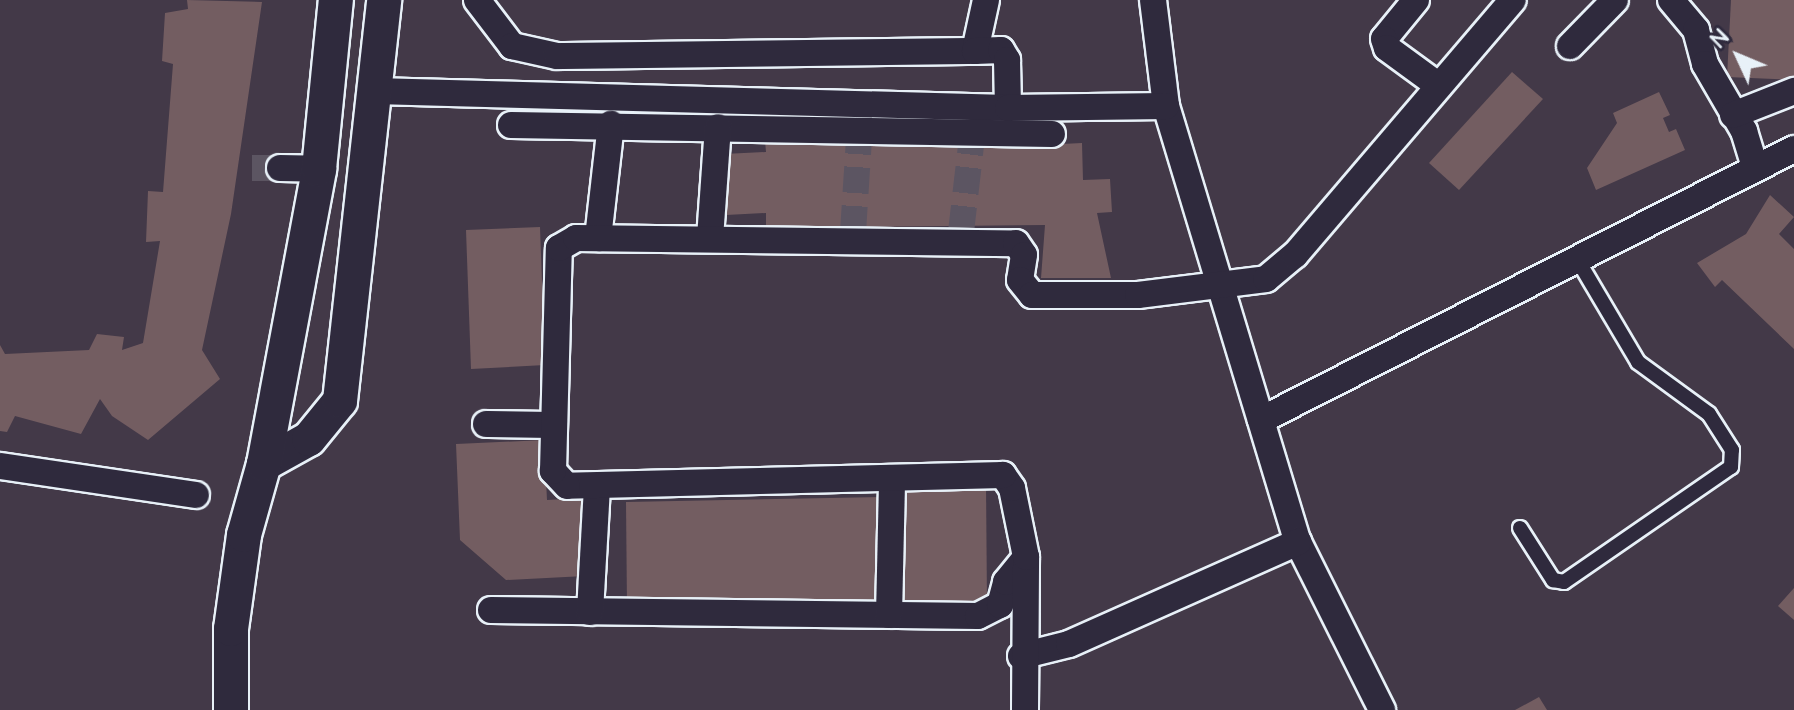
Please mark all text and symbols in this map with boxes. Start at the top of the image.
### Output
north arrow [1698,16,1778,96]
text: N [1704,23,1736,55]

